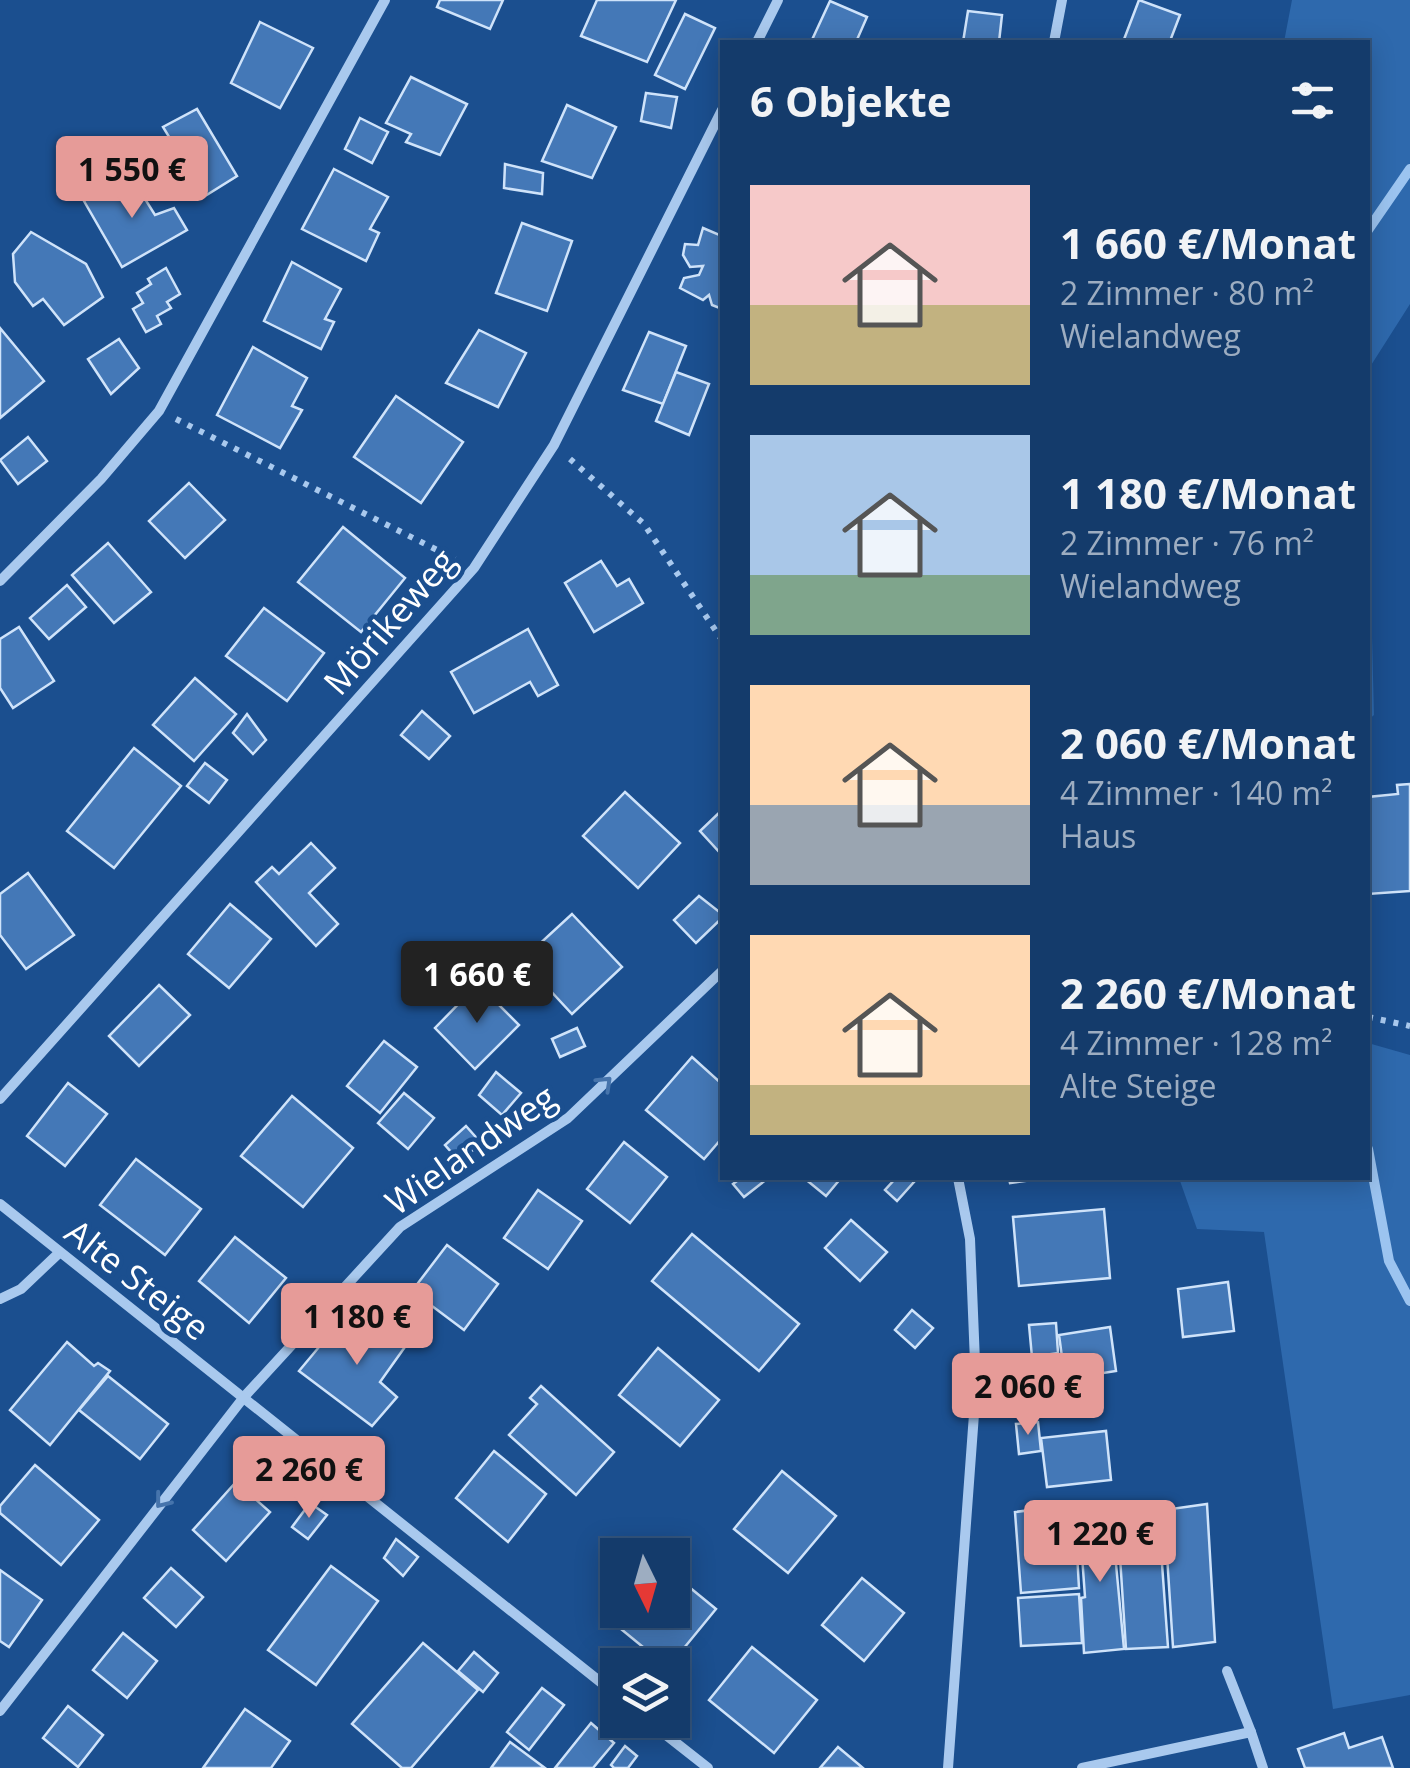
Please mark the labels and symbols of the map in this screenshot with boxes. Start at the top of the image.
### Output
pin: 1 550 € [40,136,224,221]
street label: Mörikeweg [312,538,466,704]
pin: 1 660 € [385,941,569,1026]
street label: Wielandweg [376,1073,564,1225]
one-way arrow [594,1077,612,1095]
street label: Alte Steige [56,1208,220,1350]
pin: 1 180 € [265,1283,449,1368]
pin: 2 060 € [936,1353,1120,1438]
pin: 2 260 € [217,1436,401,1521]
one-way arrow [156,1490,174,1508]
pin: 1 220 € [1008,1500,1192,1585]
north arrow [600,1538,690,1628]

